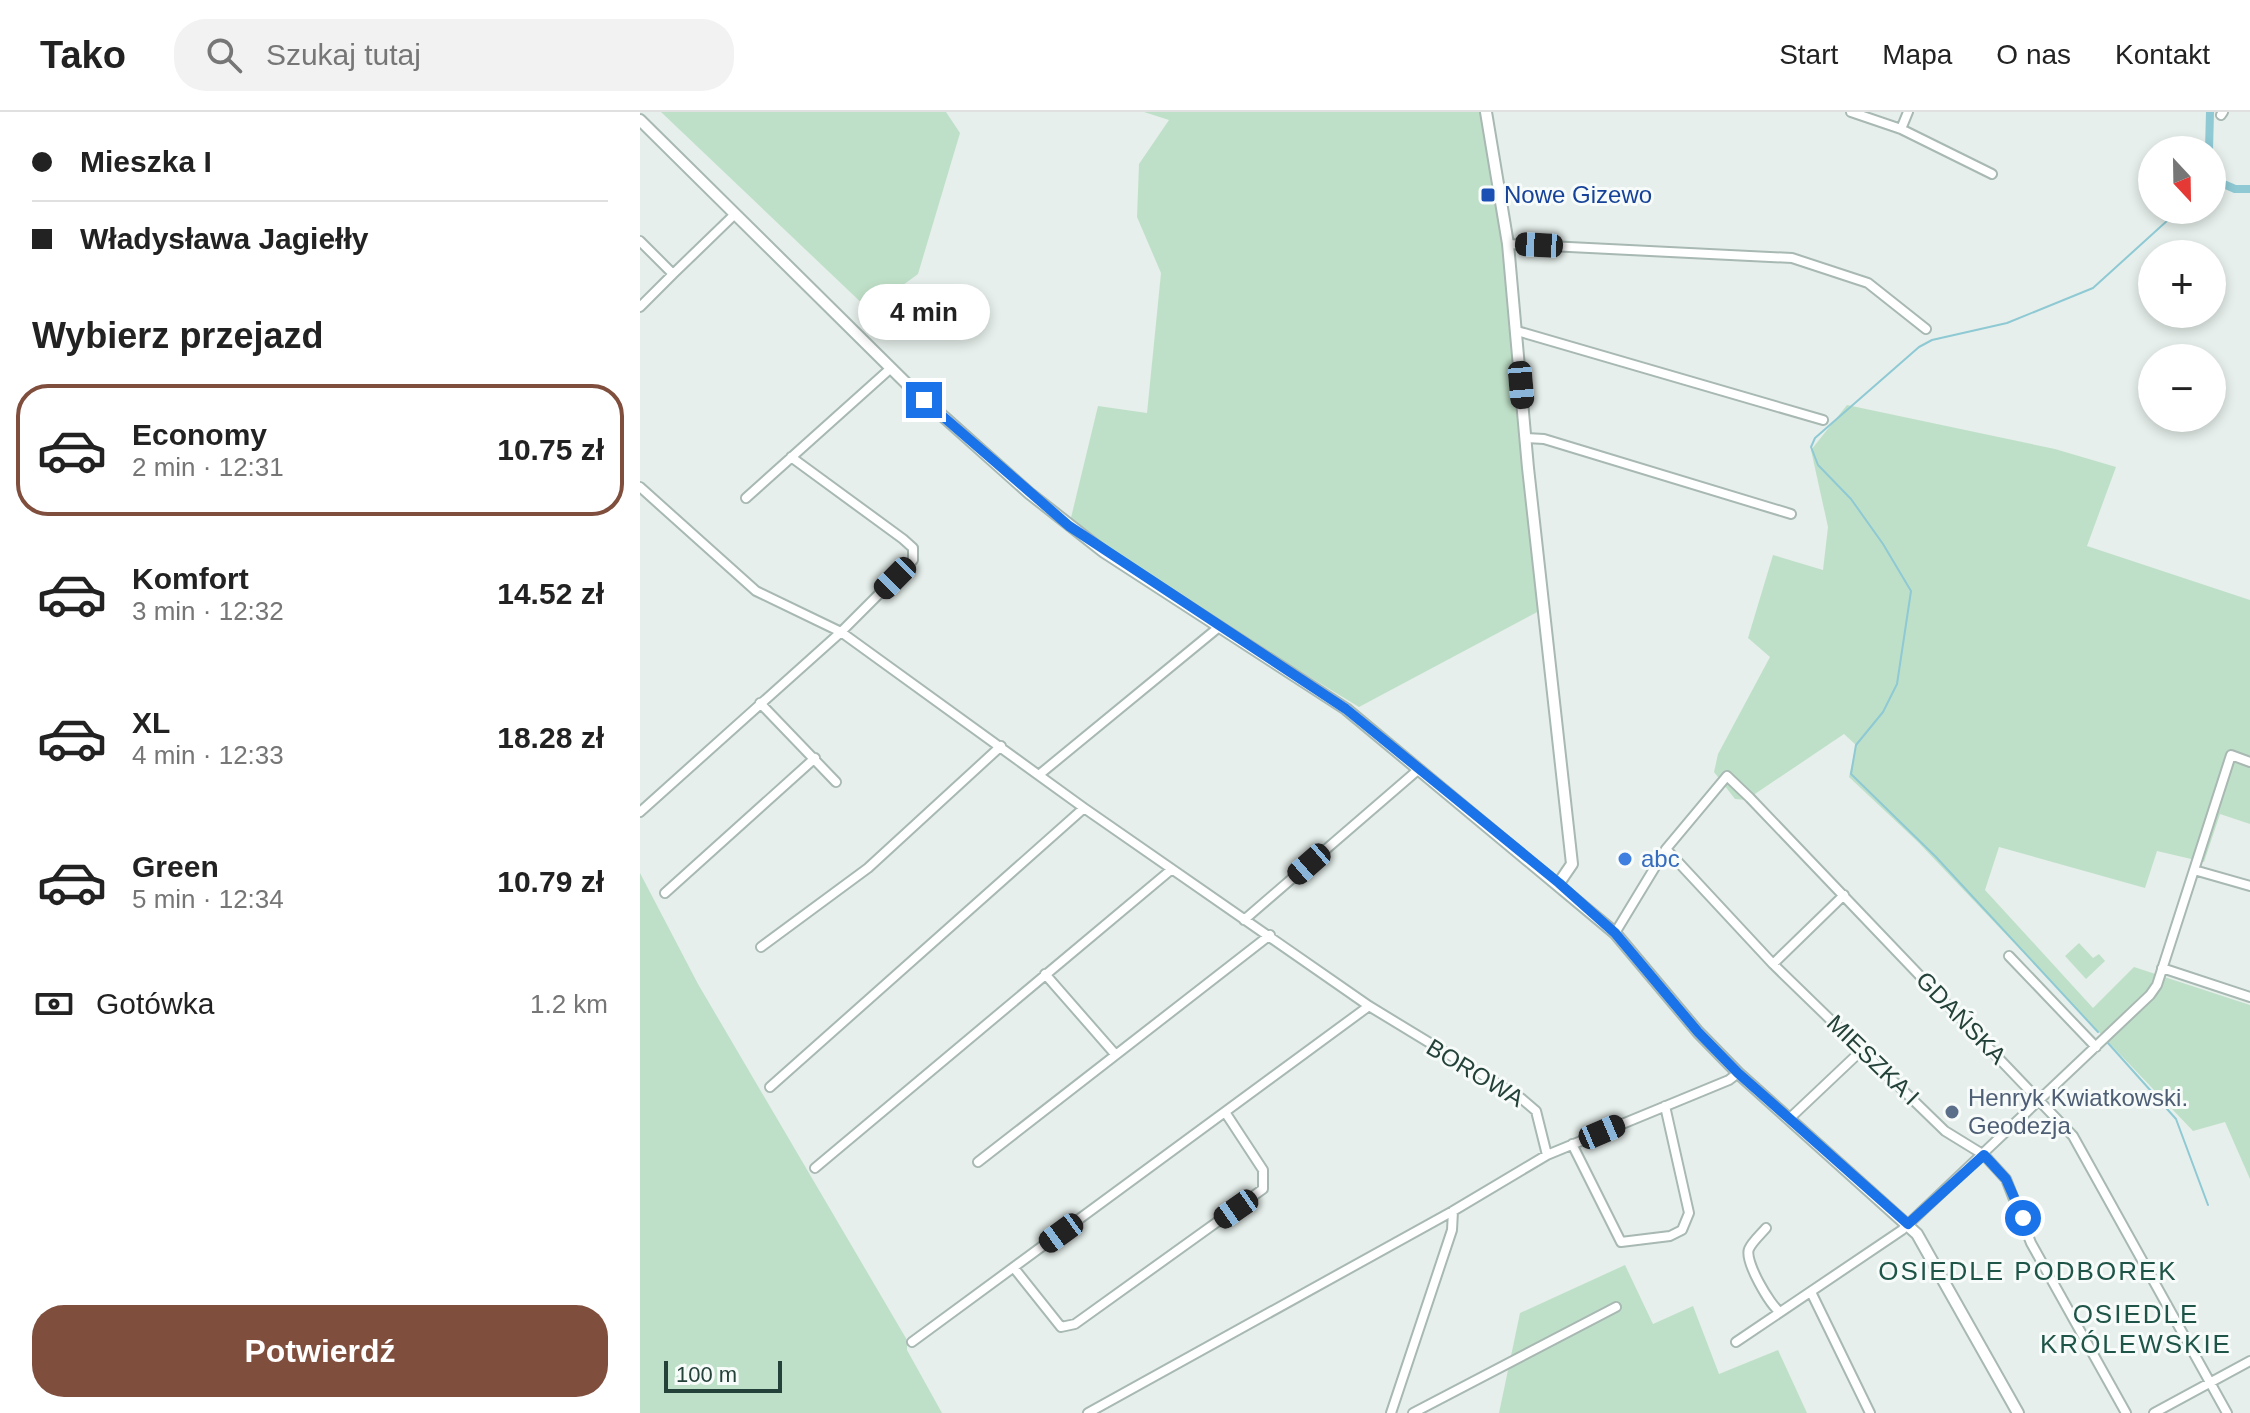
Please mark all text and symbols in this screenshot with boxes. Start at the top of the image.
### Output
search box [174,19,734,91]
icon: search [202,33,246,77]
text: Tako [40,34,126,76]
text: Szukaj tutaj [266,38,421,71]
text: Start [1779,39,1838,70]
text: Mapa [1882,39,1952,70]
text: O nas [1996,39,2071,70]
text: Kontakt [2115,39,2210,70]
north arrow [2138,136,2226,224]
map controls [2138,136,2226,432]
text: Mieszka I [80,145,212,178]
place label: Nowe Gizewo [1504,181,1652,208]
marker: Nowe Gizewo [1479,186,1497,204]
text: Władysława Jagiełły [80,222,368,255]
car [1514,232,1564,258]
button: + [2138,240,2226,328]
callout: 4 min [858,284,990,340]
text: 4 min [890,297,958,327]
text: Wybierz przejazd [32,315,323,356]
button: − [2138,344,2226,432]
car [1507,360,1535,410]
route end [906,382,942,418]
icon: car [36,414,108,486]
text: Economy [132,418,267,451]
text: 10.75 zł [497,433,604,466]
text: 2 min · 12:31 [132,452,284,482]
car [870,553,920,603]
icon: car [36,558,108,630]
text: Komfort [132,562,249,595]
text: 14.52 zł [497,577,604,610]
text: 3 min · 12:32 [132,596,284,626]
icon: car [36,702,108,774]
text: XL [132,706,170,739]
text: 18.28 zł [497,721,604,754]
text: 4 min · 12:33 [132,740,284,770]
car [1283,839,1335,889]
place label: abc [1641,845,1680,872]
icon: car [36,846,108,918]
text: Green [132,850,219,883]
marker: abc [1616,850,1634,868]
text: 10.79 zł [497,865,604,898]
text: 5 min · 12:34 [132,884,284,914]
street label: GDAŃSKA [1911,966,2012,1069]
icon: cash [32,982,76,1026]
text: Gotówka [96,987,214,1020]
text: 1.2 km [530,989,608,1019]
street label: MIESZKA I [1822,1009,1925,1110]
street label: BOROWA [1422,1033,1529,1112]
place label: Henryk Kwiatkowski. Geodezja [1968,1084,2188,1139]
marker: Henryk Kwiatkowski. Geodezja [1943,1103,1961,1121]
car [1575,1112,1629,1152]
car [1209,1185,1263,1233]
route start [2005,1200,2041,1236]
car [1035,1209,1087,1257]
district label: OSIEDLE PODBOREK [1878,1256,2178,1286]
district label: OSIEDLE KRÓLEWSKIE [2040,1299,2232,1359]
button: Potwierdź [32,1305,608,1397]
scale bar [664,1357,782,1393]
text: 100 m [676,1362,737,1387]

